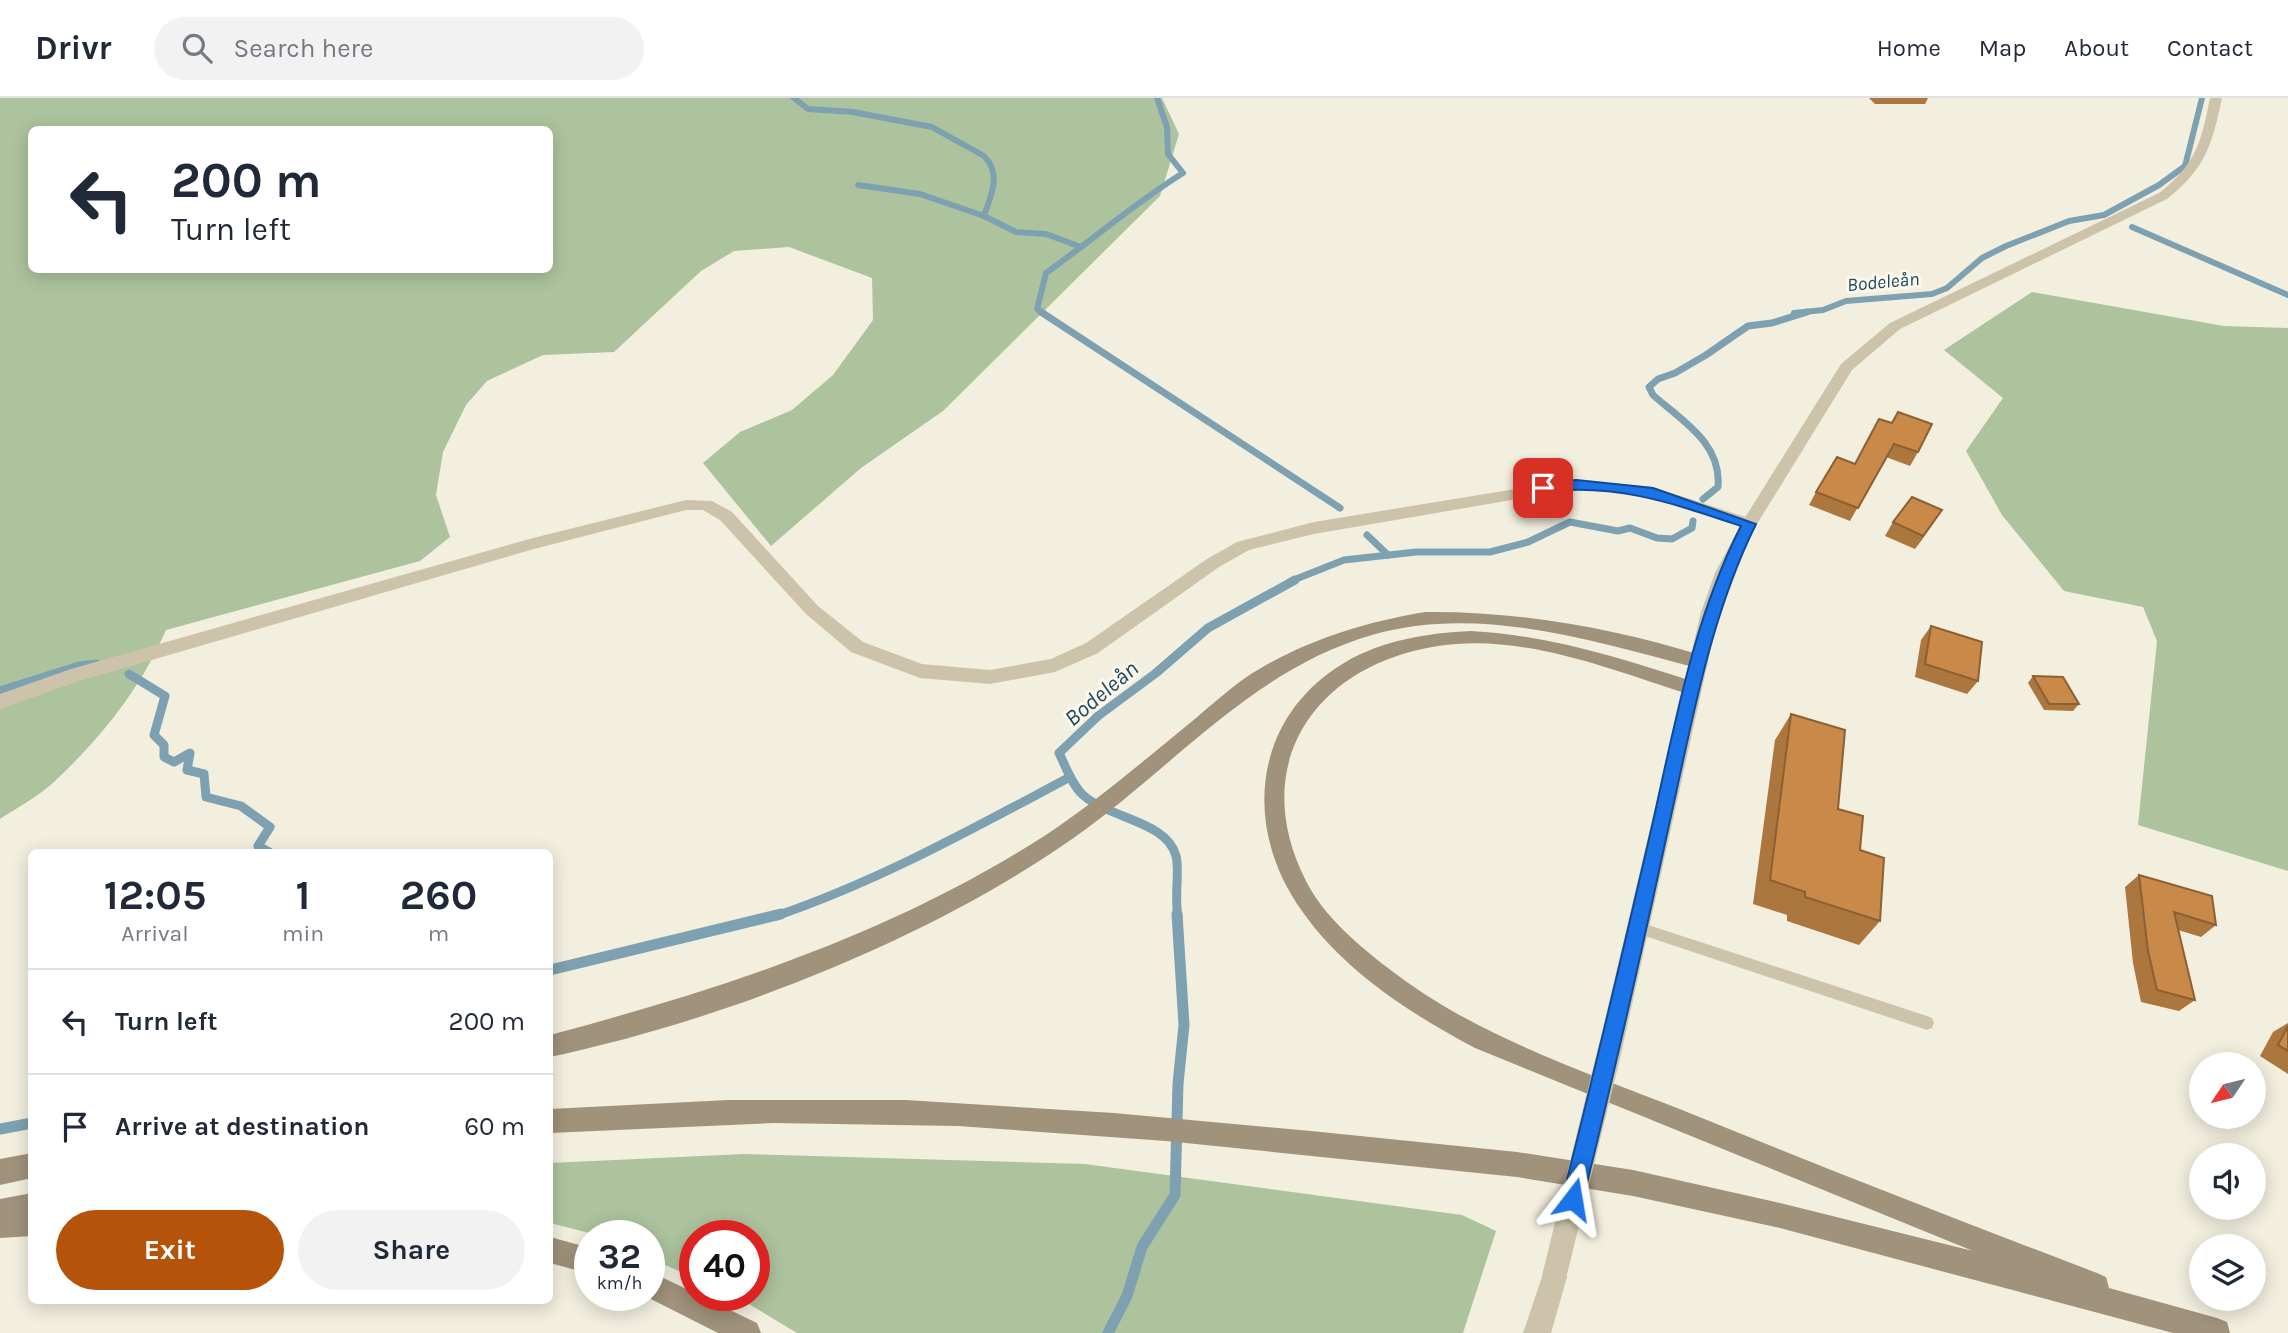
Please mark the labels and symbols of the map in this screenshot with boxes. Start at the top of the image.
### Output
water label: Bodeleån [1846,268,1920,296]
pin [1513,458,1573,518]
water label: Bodeleån [1059,655,1144,732]
north arrow [2189,1052,2266,1129]
position arrow [1536,1162,1610,1236]
speed limit sign: 40 [679,1220,770,1311]

